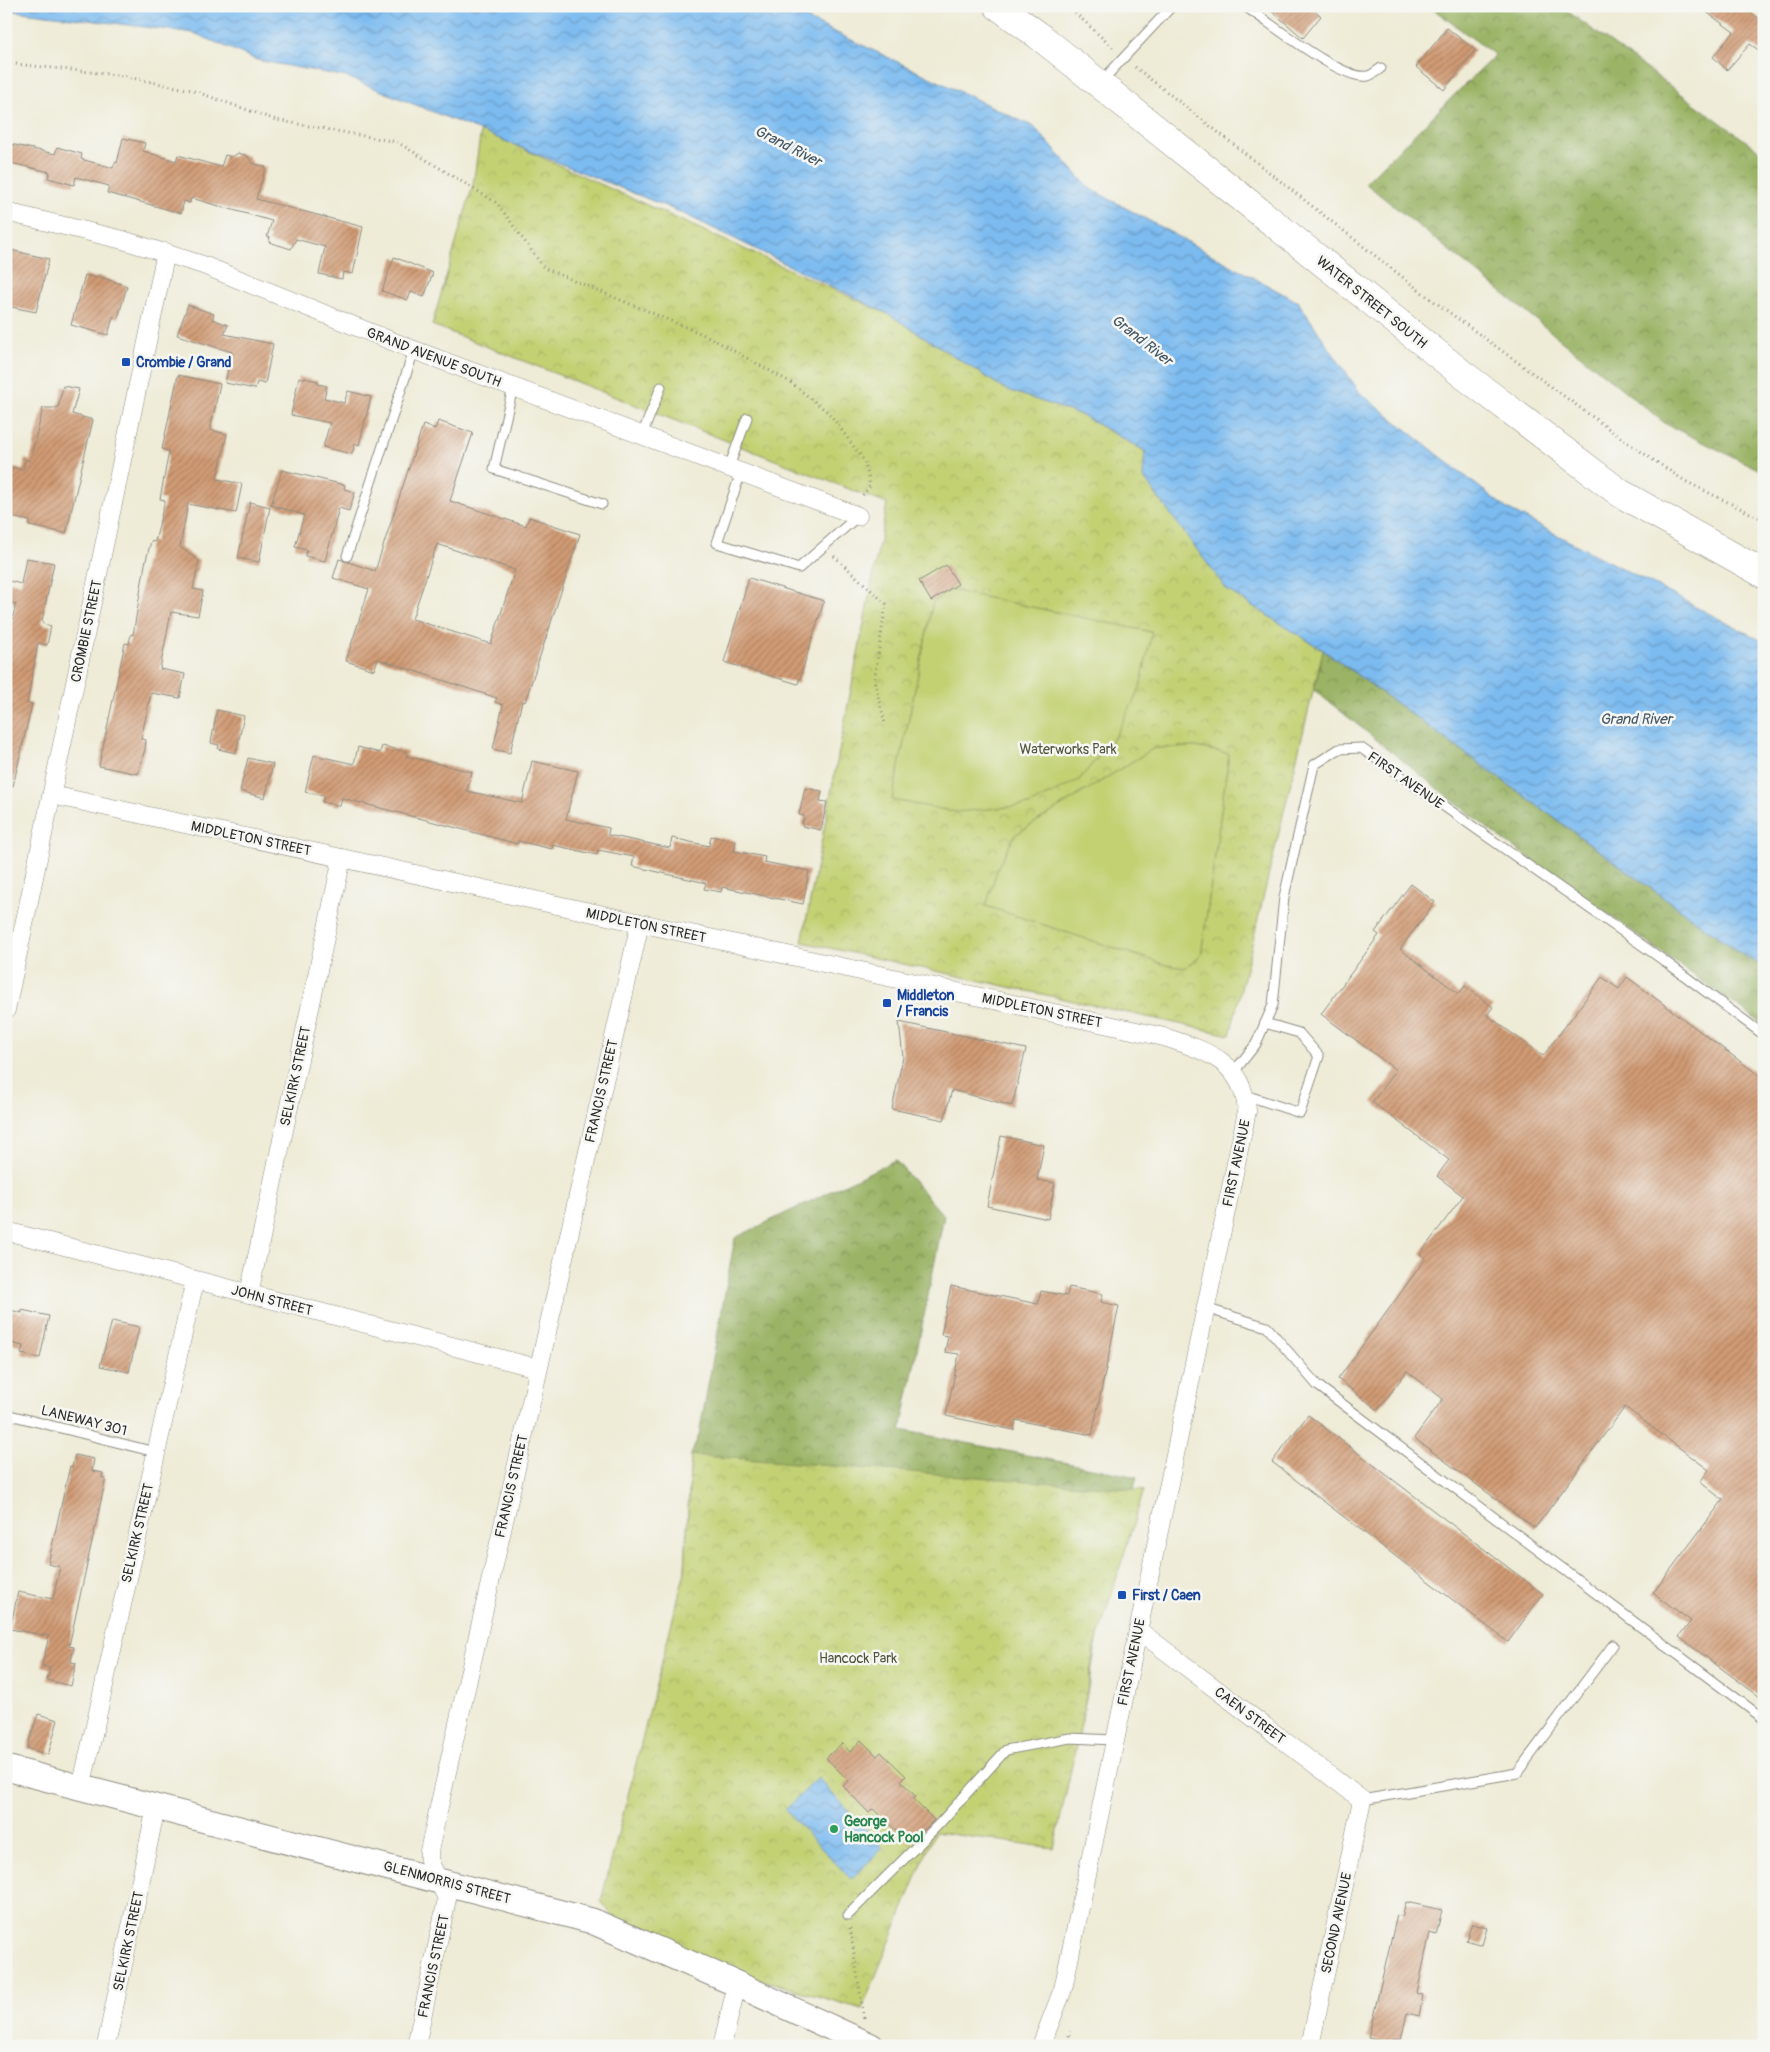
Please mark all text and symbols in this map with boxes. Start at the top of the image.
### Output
water label: Grand River [751,122,826,172]
street label: WATER STREET SOUTH [1313,252,1431,352]
water label: Grand River [1107,311,1177,371]
street label: GRAND AVENUE SOUTH [364,324,504,391]
place label: Crombie / Grand [136,354,232,371]
marker: Crombie / Grand [120,356,132,368]
street label: CROMBIE STREET [67,578,106,684]
water label: Grand River [1600,710,1674,729]
park label: Waterworks Park [1019,741,1117,758]
street label: FIRST AVENUE [1365,748,1447,813]
street label: MIDDLETON STREET [189,817,313,860]
street label: MIDDLETON STREET [584,904,708,947]
place label: Middleton / Francis [897,987,955,1020]
street label: MIDDLETON STREET [980,989,1104,1032]
marker: Middleton / Francis [881,997,893,1009]
street label: SELKIRK STREET [277,1024,314,1128]
street label: FRANCIS STREET [581,1038,622,1144]
street label: FIRST AVENUE [1219,1118,1254,1208]
street label: JOHN STREET [229,1281,315,1320]
street label: LANEWAY 301 [39,1402,129,1439]
street label: FRANCIS STREET [491,1433,532,1539]
street label: SELKIRK STREET [118,1481,157,1585]
place label: First / Caen [1132,1587,1201,1604]
marker: First / Caen [1116,1589,1128,1601]
street label: FIRST AVENUE [1114,1617,1149,1707]
park label: Hancock Park [819,1650,897,1667]
street label: CAEN STREET [1211,1683,1289,1748]
place label: George Hancock Pool [844,1813,924,1846]
marker: George Hancock Pool [828,1823,840,1835]
street label: GLENMORRIS STREET [381,1857,513,1908]
street label: SECOND AVENUE [1317,1871,1356,1975]
street label: SELKIRK STREET [110,1889,147,1993]
street label: FRANCIS STREET [414,1913,453,2019]

